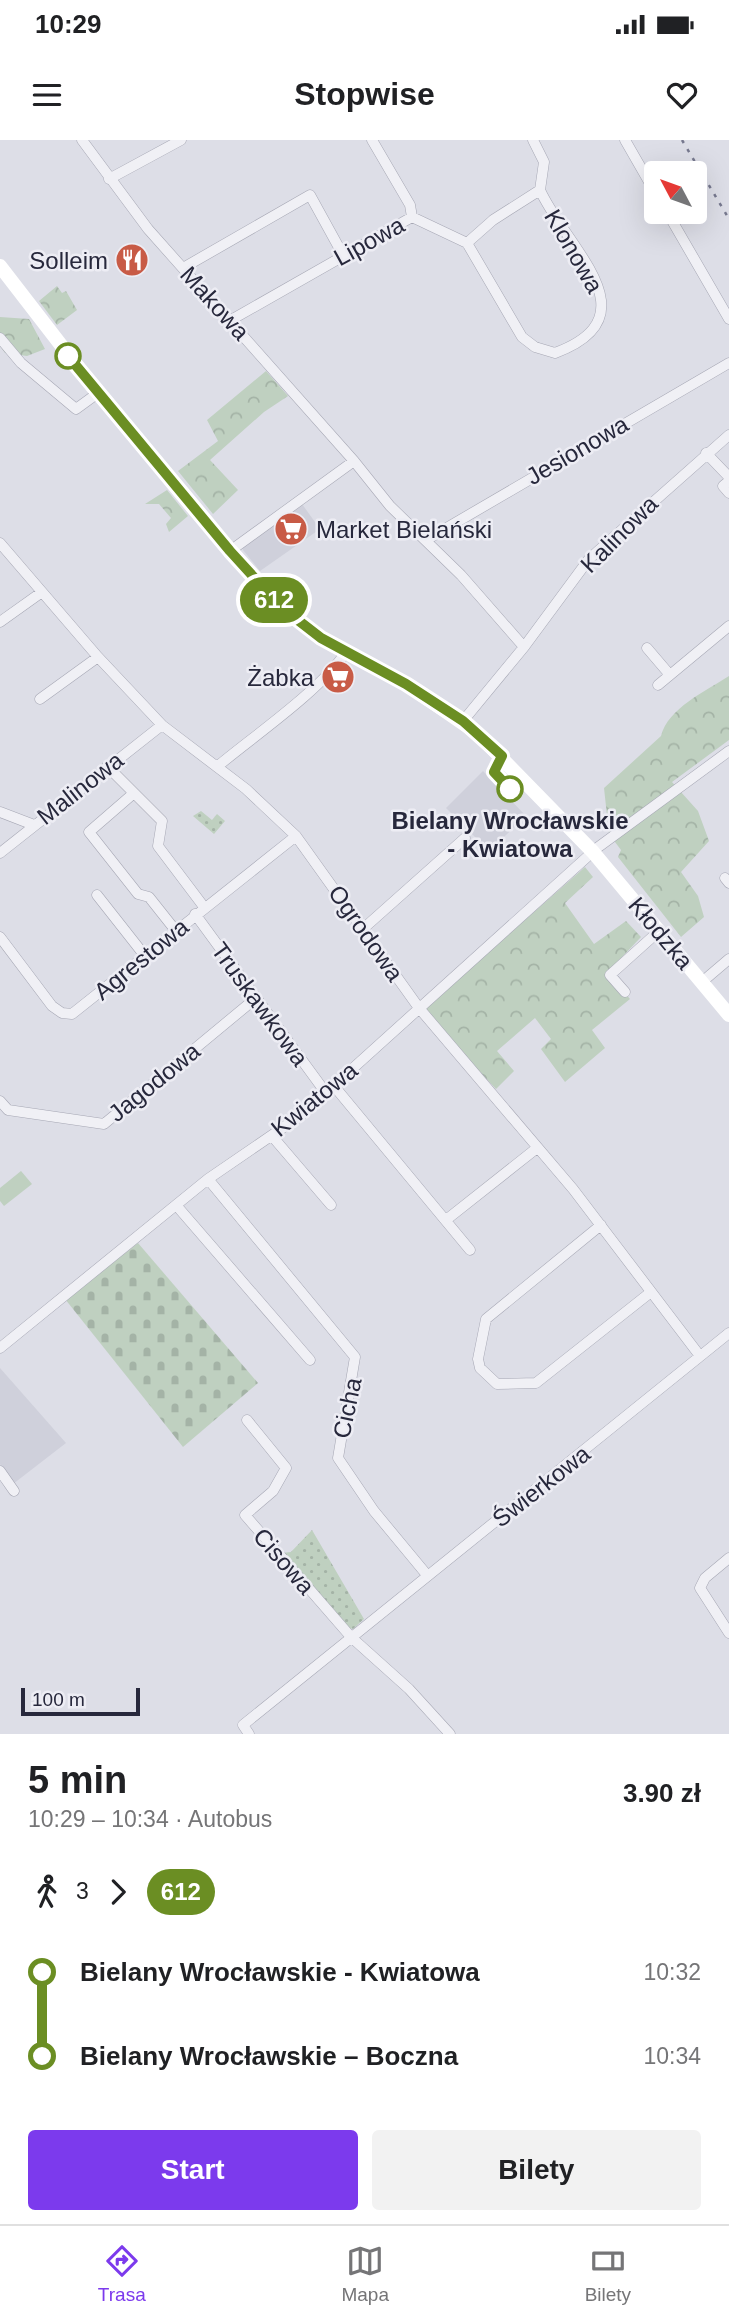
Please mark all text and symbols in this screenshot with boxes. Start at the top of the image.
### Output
text: 10:29 [35,9,102,39]
icon: menu [28,76,66,114]
text: Stopwise [294,76,435,112]
icon: heart [663,76,701,114]
north arrow [644,161,707,224]
map controls [644,161,707,224]
street label: Klonowa [539,204,609,298]
street label: Lipowa [329,210,409,271]
restaurant icon: Solleim [113,241,151,279]
place label: Solleim [29,247,108,274]
street label: Makowa [175,261,255,346]
unlabelled marker [55,343,81,369]
street label: Jesionowa [521,410,633,490]
street label: Kalinowa [575,490,663,578]
supermarket icon: Market Bielański [272,510,310,548]
place label: Market Bielański [316,516,492,543]
line badge: 612 [234,577,314,623]
text: 612 [254,586,294,613]
supermarket icon: Żabka [319,658,357,696]
place label: Żabka [247,664,315,691]
street label: Malinowa [32,746,129,830]
marker: Bielany Wrocławskie - Kwiatowa [497,776,523,802]
place label: Bielany Wrocławskie - Kwiatowa [392,807,629,862]
street label: Ogrodowa [323,880,409,987]
street label: Kłodzka [623,892,699,975]
street label: Agrestowa [88,912,194,1005]
street label: Truskawkowa [206,937,314,1071]
street label: Jagodowa [103,1037,206,1127]
street label: Kwiatowa [266,1056,363,1142]
street label: Cicha [327,1375,367,1441]
street label: Świerkowa [487,1439,596,1532]
street label: Cisowa [248,1522,320,1600]
scale bar [21,1685,140,1717]
text: 100 m [32,1689,85,1710]
text: 5 min [28,1759,127,1801]
text: 3.90 zł [623,1778,701,1808]
text: 10:29 – 10:34 · Autobus [28,1806,272,1832]
icon: walk [28,1873,66,1911]
icon: forward [99,1873,137,1911]
text: 3 [76,1878,89,1904]
text: 612 [161,1878,201,1905]
text: Bielany Wrocławskie - Kwiatowa [80,1957,480,1987]
text: 10:32 [643,1959,701,1985]
text: Bielany Wrocławskie – Boczna [80,2041,458,2071]
text: 10:34 [643,2043,701,2069]
button: Start [28,2130,358,2210]
button: Bilety [372,2130,701,2210]
tab: Trasa [98,2242,146,2306]
tab: Mapa [341,2242,389,2306]
tab: Bilety [585,2242,631,2306]

